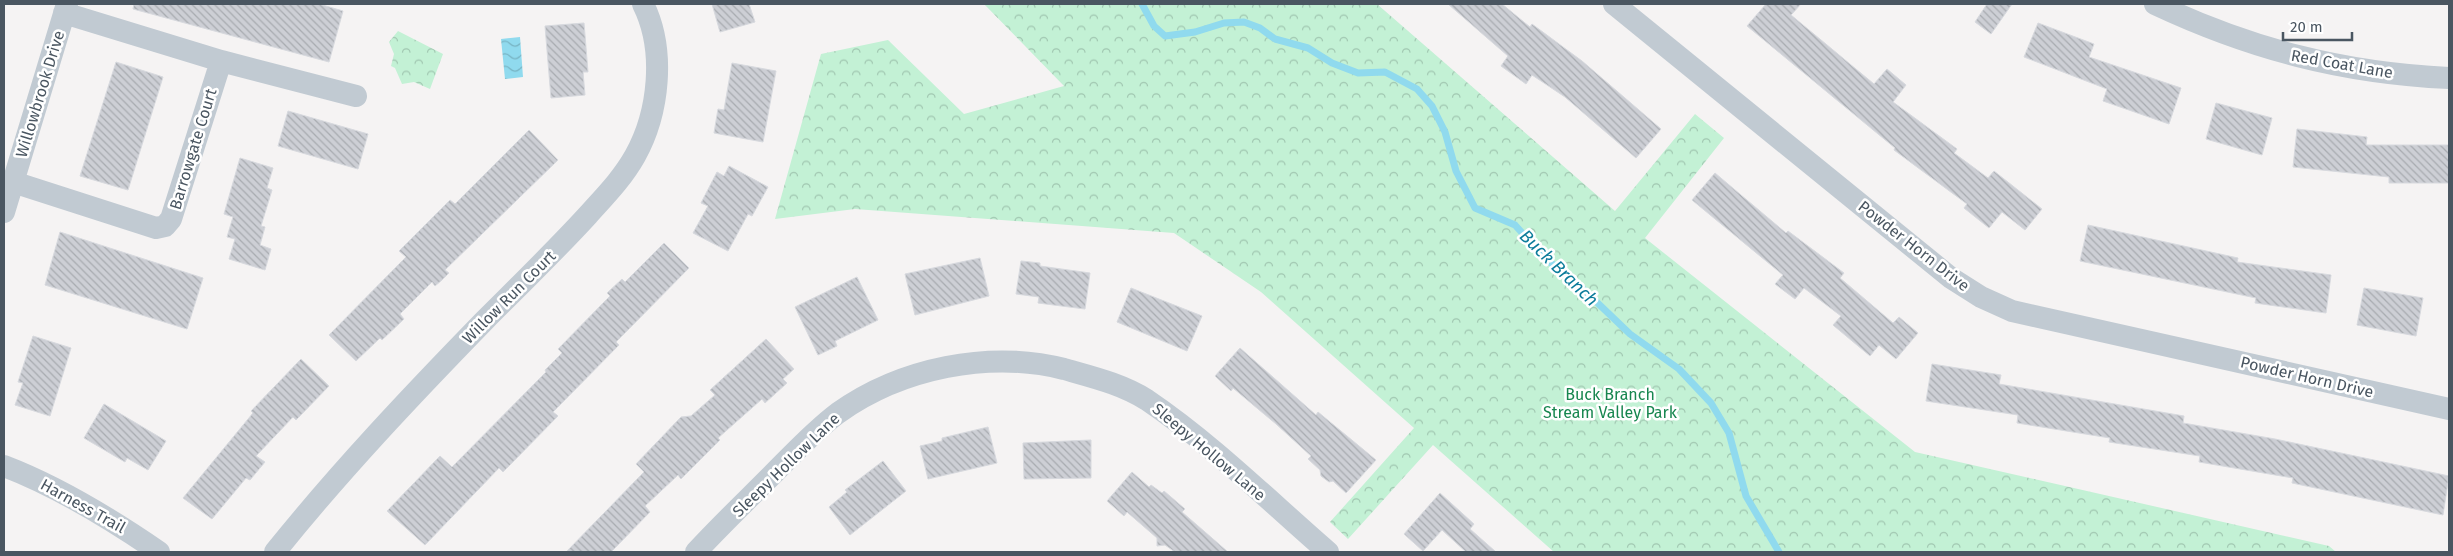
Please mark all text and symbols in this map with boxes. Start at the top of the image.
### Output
scale bar [2283,10,2352,42]
text: 20 m [2290,18,2323,36]
street label: Willowbrook Drive [12,28,68,160]
street label: Red Coat Lane [2290,46,2394,82]
street label: Barrowgate Court [166,86,221,212]
street label: Powder Horn Drive [1855,197,1973,295]
water label: Buck Branch [1515,225,1603,311]
street label: Willow Run Court [458,246,560,348]
street label: Powder Horn Drive [2239,352,2375,402]
park label: Buck Branch Stream Valley Park [1543,385,1678,422]
street label: Sleepy Hollow Lane [1149,399,1269,505]
street label: Sleepy Hollow Lane [729,409,843,521]
street label: Harness Trail [37,475,129,537]

